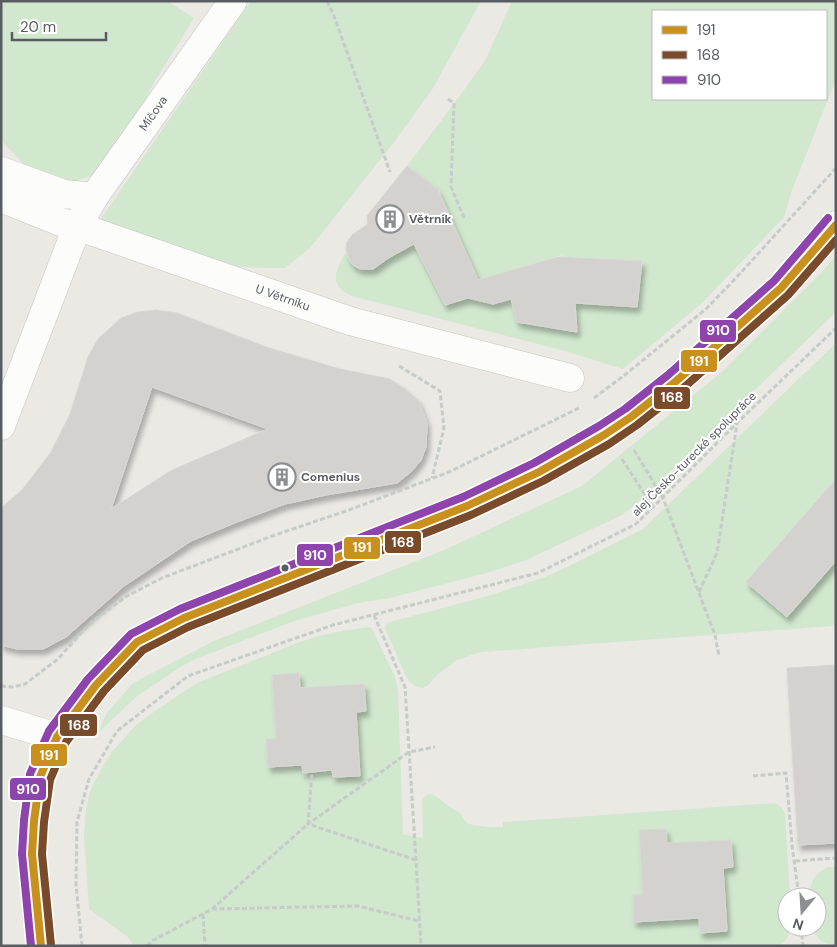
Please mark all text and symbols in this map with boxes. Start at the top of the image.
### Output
scale bar [12,10,106,42]
legend [652,10,827,100]
text: 20 m [20,17,56,37]
text: 191 [697,20,716,40]
text: 168 [697,45,720,65]
text: 910 [697,70,721,90]
street label: Míčova [135,93,171,134]
building icon: Větrník [375,204,405,234]
place label: Větrník [409,211,452,227]
street label: U Větrníku [253,281,312,315]
line badge: 910 [699,319,737,343]
text: 910 [706,321,730,339]
line badge: 191 [680,349,718,373]
text: 191 [690,352,708,370]
line badge: 168 [653,386,691,410]
street label: alej Česko-turecké spolupráce [628,388,760,520]
text: 168 [661,388,684,406]
building icon: Comenius [267,462,297,492]
place label: Comenius [301,469,360,485]
line badge: 168 [384,530,422,554]
text: 168 [392,533,415,551]
line badge: 191 [343,536,381,560]
text: 191 [353,538,371,556]
line badge: 910 [296,543,334,567]
text: 910 [303,546,327,564]
unlabelled marker [280,563,290,573]
line badge: 168 [59,713,98,737]
text: 168 [68,716,91,734]
line badge: 191 [30,743,68,767]
text: 191 [40,746,58,764]
line badge: 910 [9,777,47,801]
text: 910 [16,780,40,798]
north arrow [777,887,827,937]
text: N [790,914,806,935]

